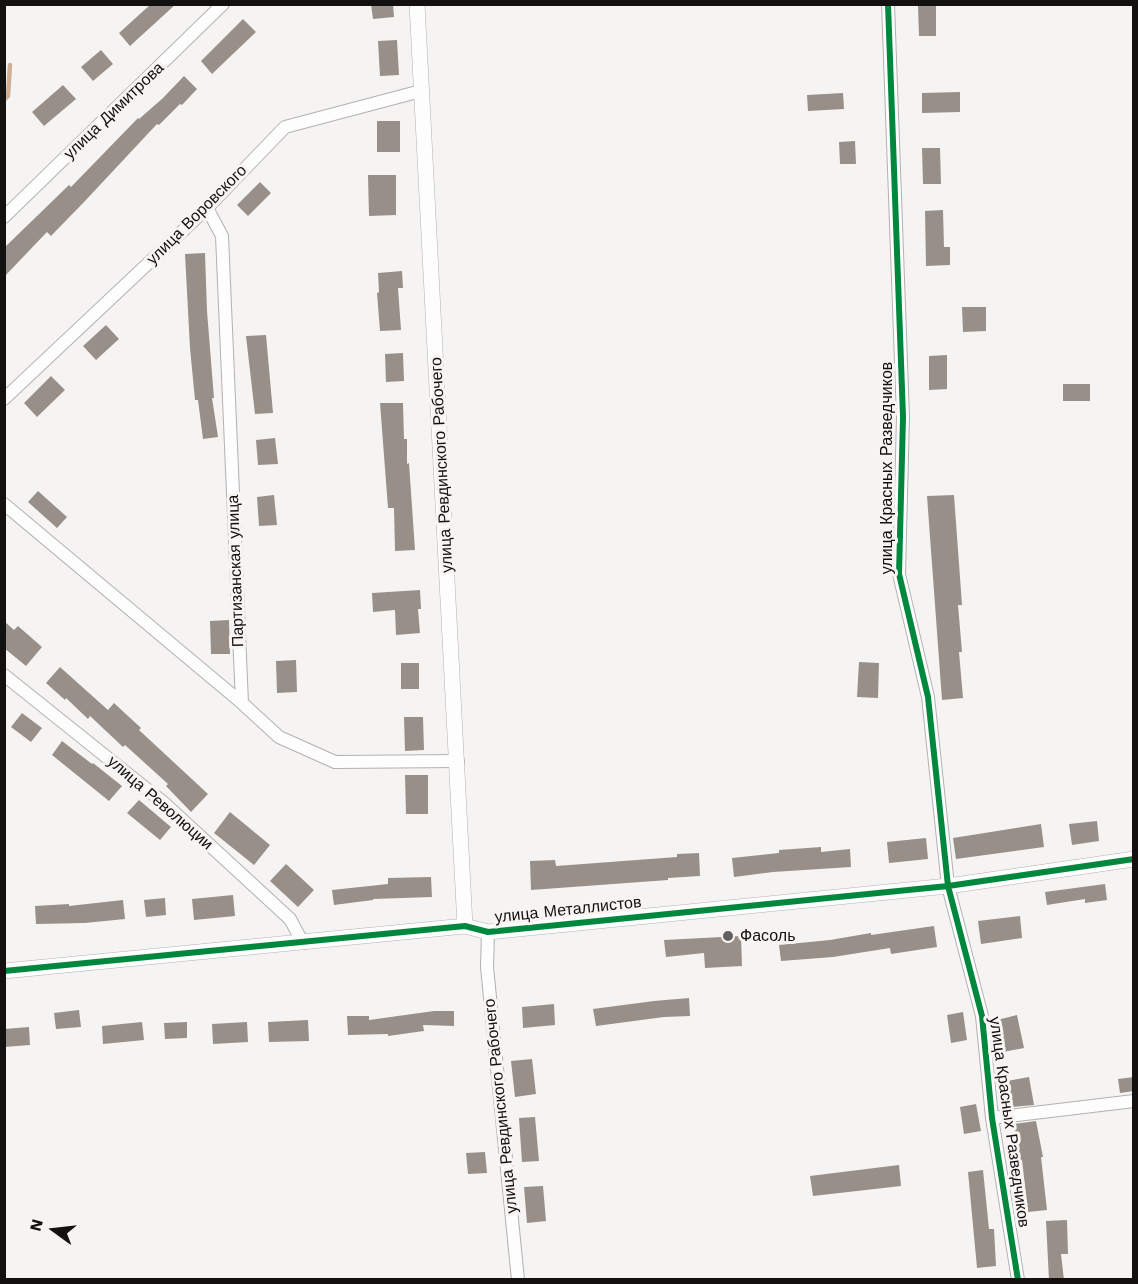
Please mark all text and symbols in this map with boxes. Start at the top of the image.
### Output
street label: улица Димитрова [60,58,168,164]
street label: улица Воровского [143,161,251,269]
street label: улица Ревдинского Рабочего [427,357,457,573]
street label: улица Красных Разведчиков [877,362,897,574]
street label: Партизанская улица [224,494,248,648]
street label: улица Революции [103,752,217,854]
street label: улица Металлистов [494,893,642,927]
place label: Фасоль [740,926,795,946]
marker: Фасоль [721,929,735,943]
street label: улица Ревдинского Рабочего [480,998,522,1214]
street label: улица Красных Разведчиков [985,1015,1033,1229]
north arrow [24,1200,84,1260]
text: N [25,1217,47,1233]

